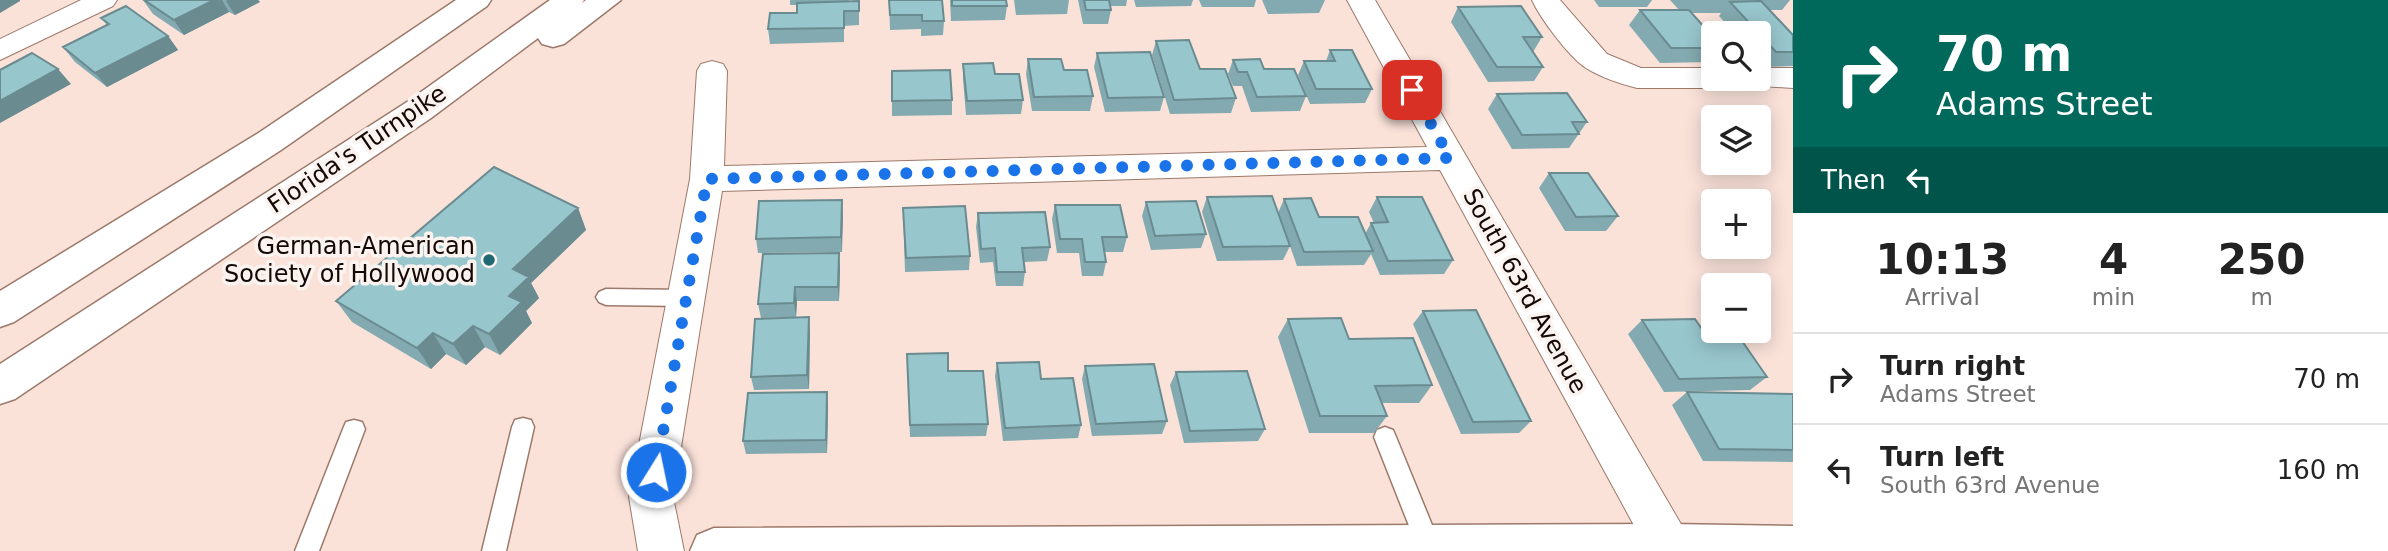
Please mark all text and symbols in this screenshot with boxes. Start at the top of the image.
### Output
map controls [1701,21,1771,343]
button: search [1701,21,1771,91]
text: 70 m [1936,26,2072,83]
icon: right [1821,28,1912,119]
pin [1382,60,1442,120]
icon: arrive [1393,71,1431,109]
street label: Florida's Turnpike [263,79,451,219]
text: Adams Street [1936,85,2153,123]
button: layers [1701,105,1771,175]
icon: left [1900,161,1938,199]
text: Then [1821,165,1886,195]
street label: South 63rd Avenue [1457,184,1593,398]
button: + [1701,189,1771,259]
place label: German-American Society of Hollywood [224,232,475,288]
text: 10:13 [1876,235,2009,284]
text: 4 [2099,235,2128,284]
text: 250 [2218,235,2305,284]
marker: German-American Society of Hollywood [481,252,497,268]
button: − [1701,273,1771,343]
text: Arrival [1905,284,1980,310]
text: min [2092,284,2135,310]
text: m [2250,284,2273,310]
text: Turn right [1880,351,2025,381]
icon: right [1821,360,1859,398]
text: 70 m [2293,364,2360,394]
text: Adams Street [1880,381,2036,407]
position arrow [619,435,693,509]
text: Turn left [1880,442,2004,472]
icon: left [1821,451,1859,489]
text: 160 m [2277,455,2360,485]
text: South 63rd Avenue [1880,472,2100,498]

